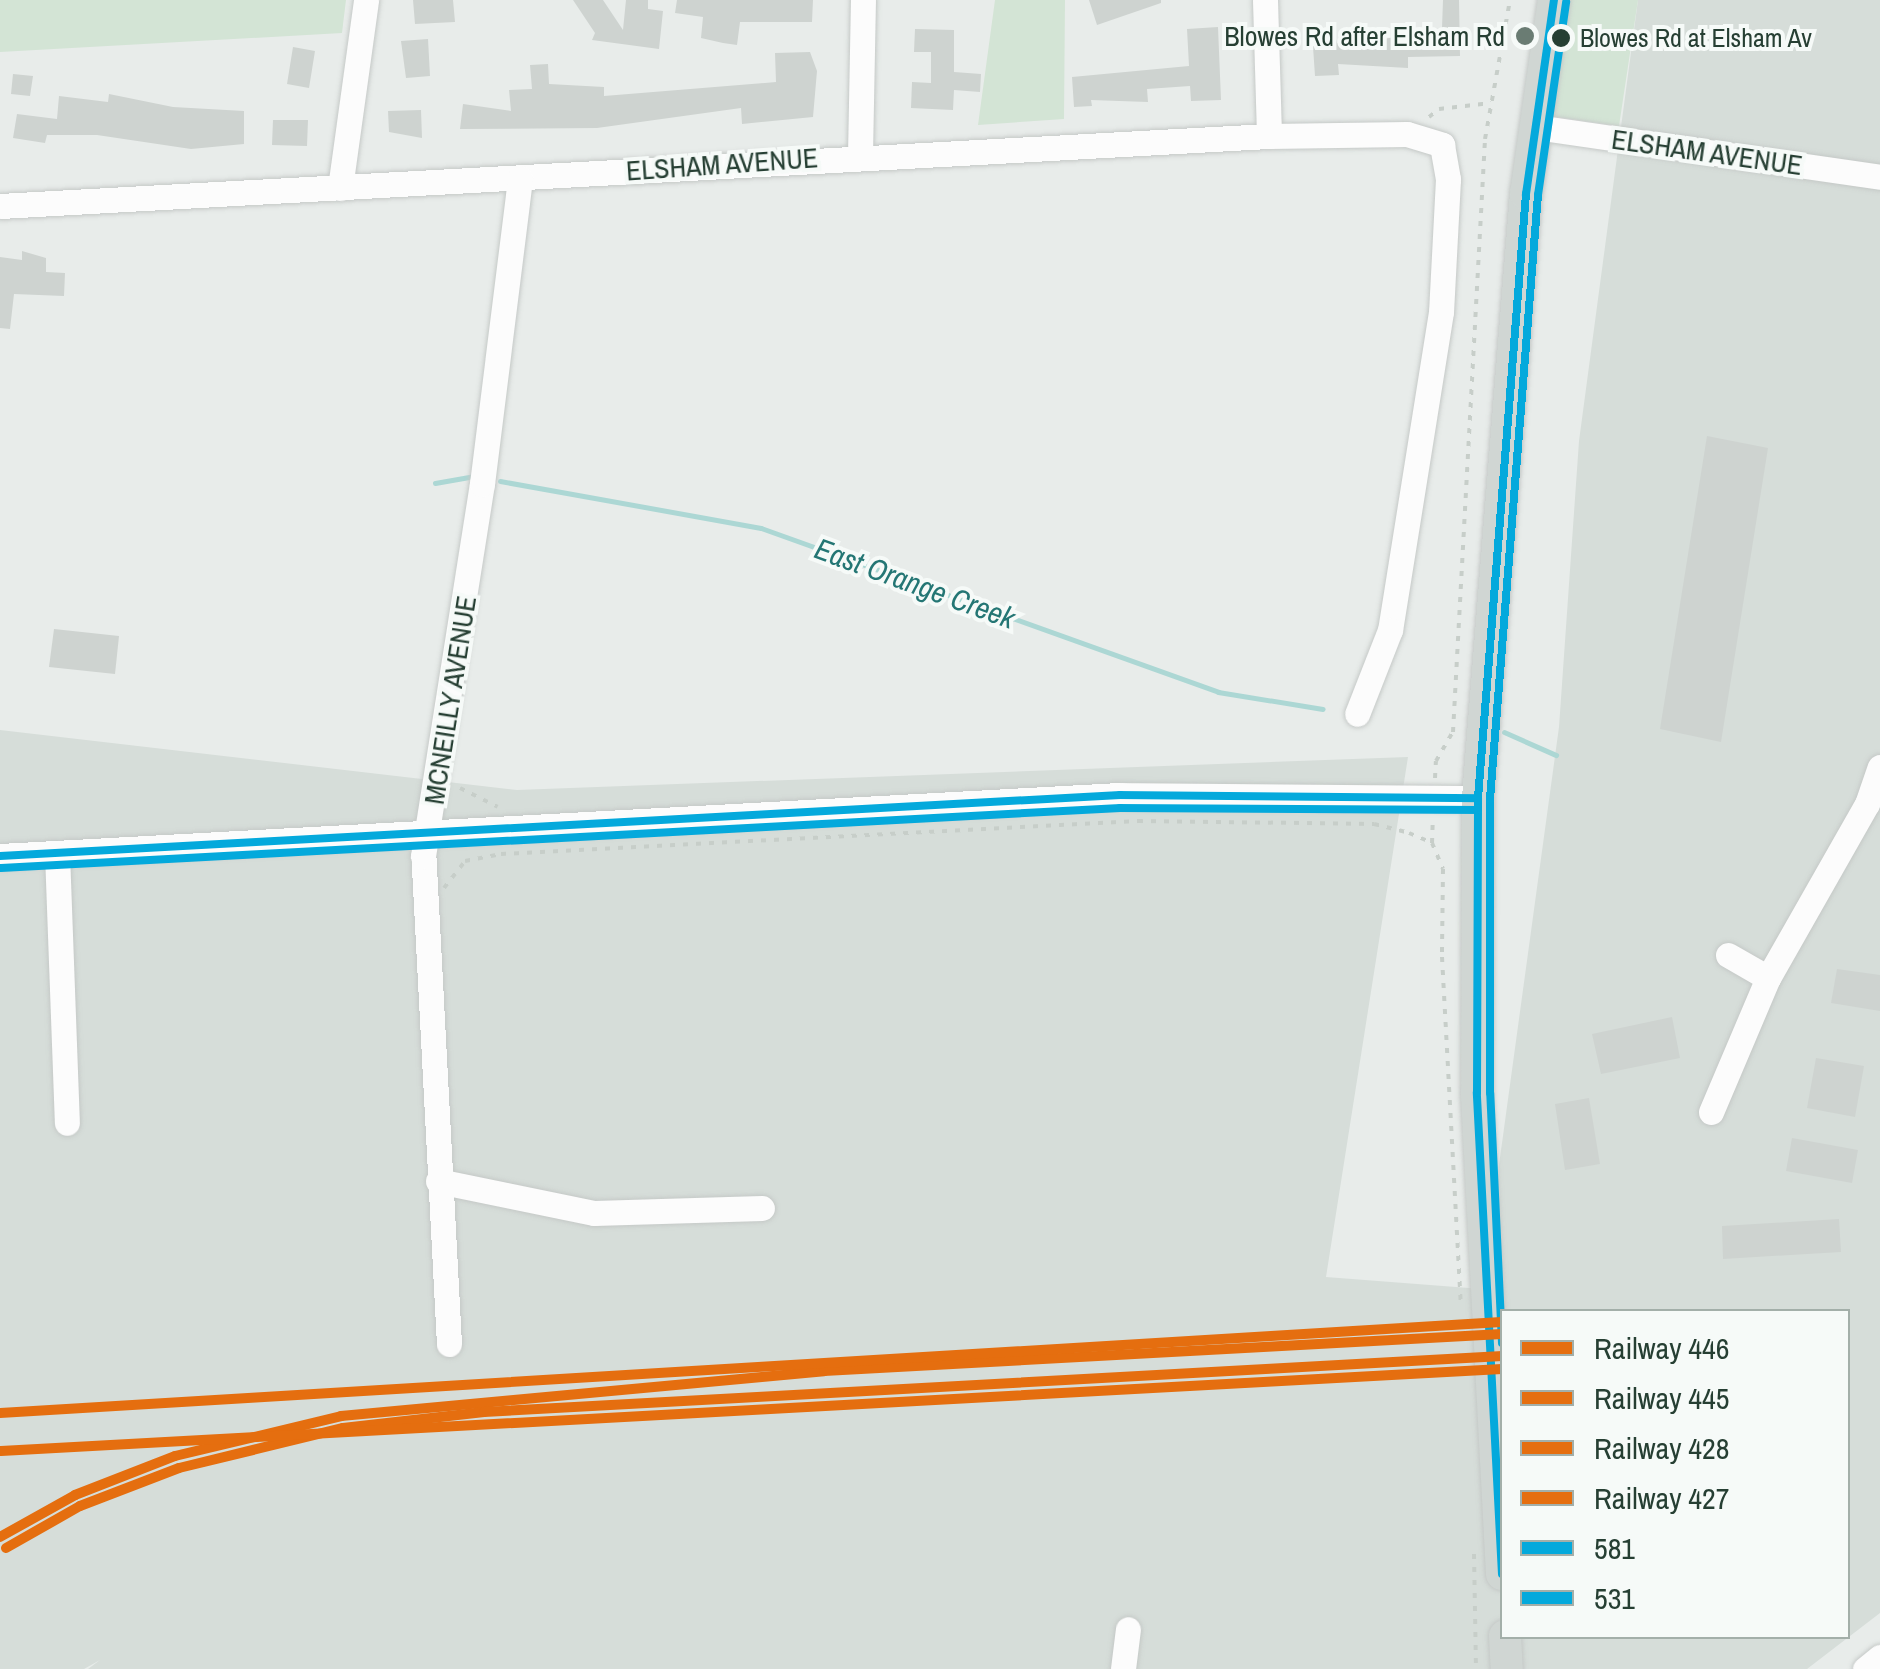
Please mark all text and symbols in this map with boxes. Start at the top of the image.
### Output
place label: Blowes Rd after Elsham Rd [1224,19,1505,53]
place label: Blowes Rd at Elsham Av [1580,22,1813,54]
marker: Blowes Rd after Elsham Rd [1514,25,1536,47]
marker: Blowes Rd at Elsham Av [1551,28,1571,48]
street label: ELSHAM AVENUE [1609,122,1805,182]
street label: ELSHAM AVENUE [624,140,820,188]
water label: East Orange Creek [810,530,1020,636]
street label: MCNEILLY AVENUE [417,593,483,807]
legend [1500,1309,1850,1639]
text: Railway 446 [1594,1328,1729,1368]
text: Railway 445 [1594,1378,1729,1418]
text: Railway 428 [1594,1428,1729,1468]
text: Railway 427 [1594,1478,1729,1518]
text: 581 [1594,1528,1635,1568]
text: 531 [1594,1578,1635,1618]

